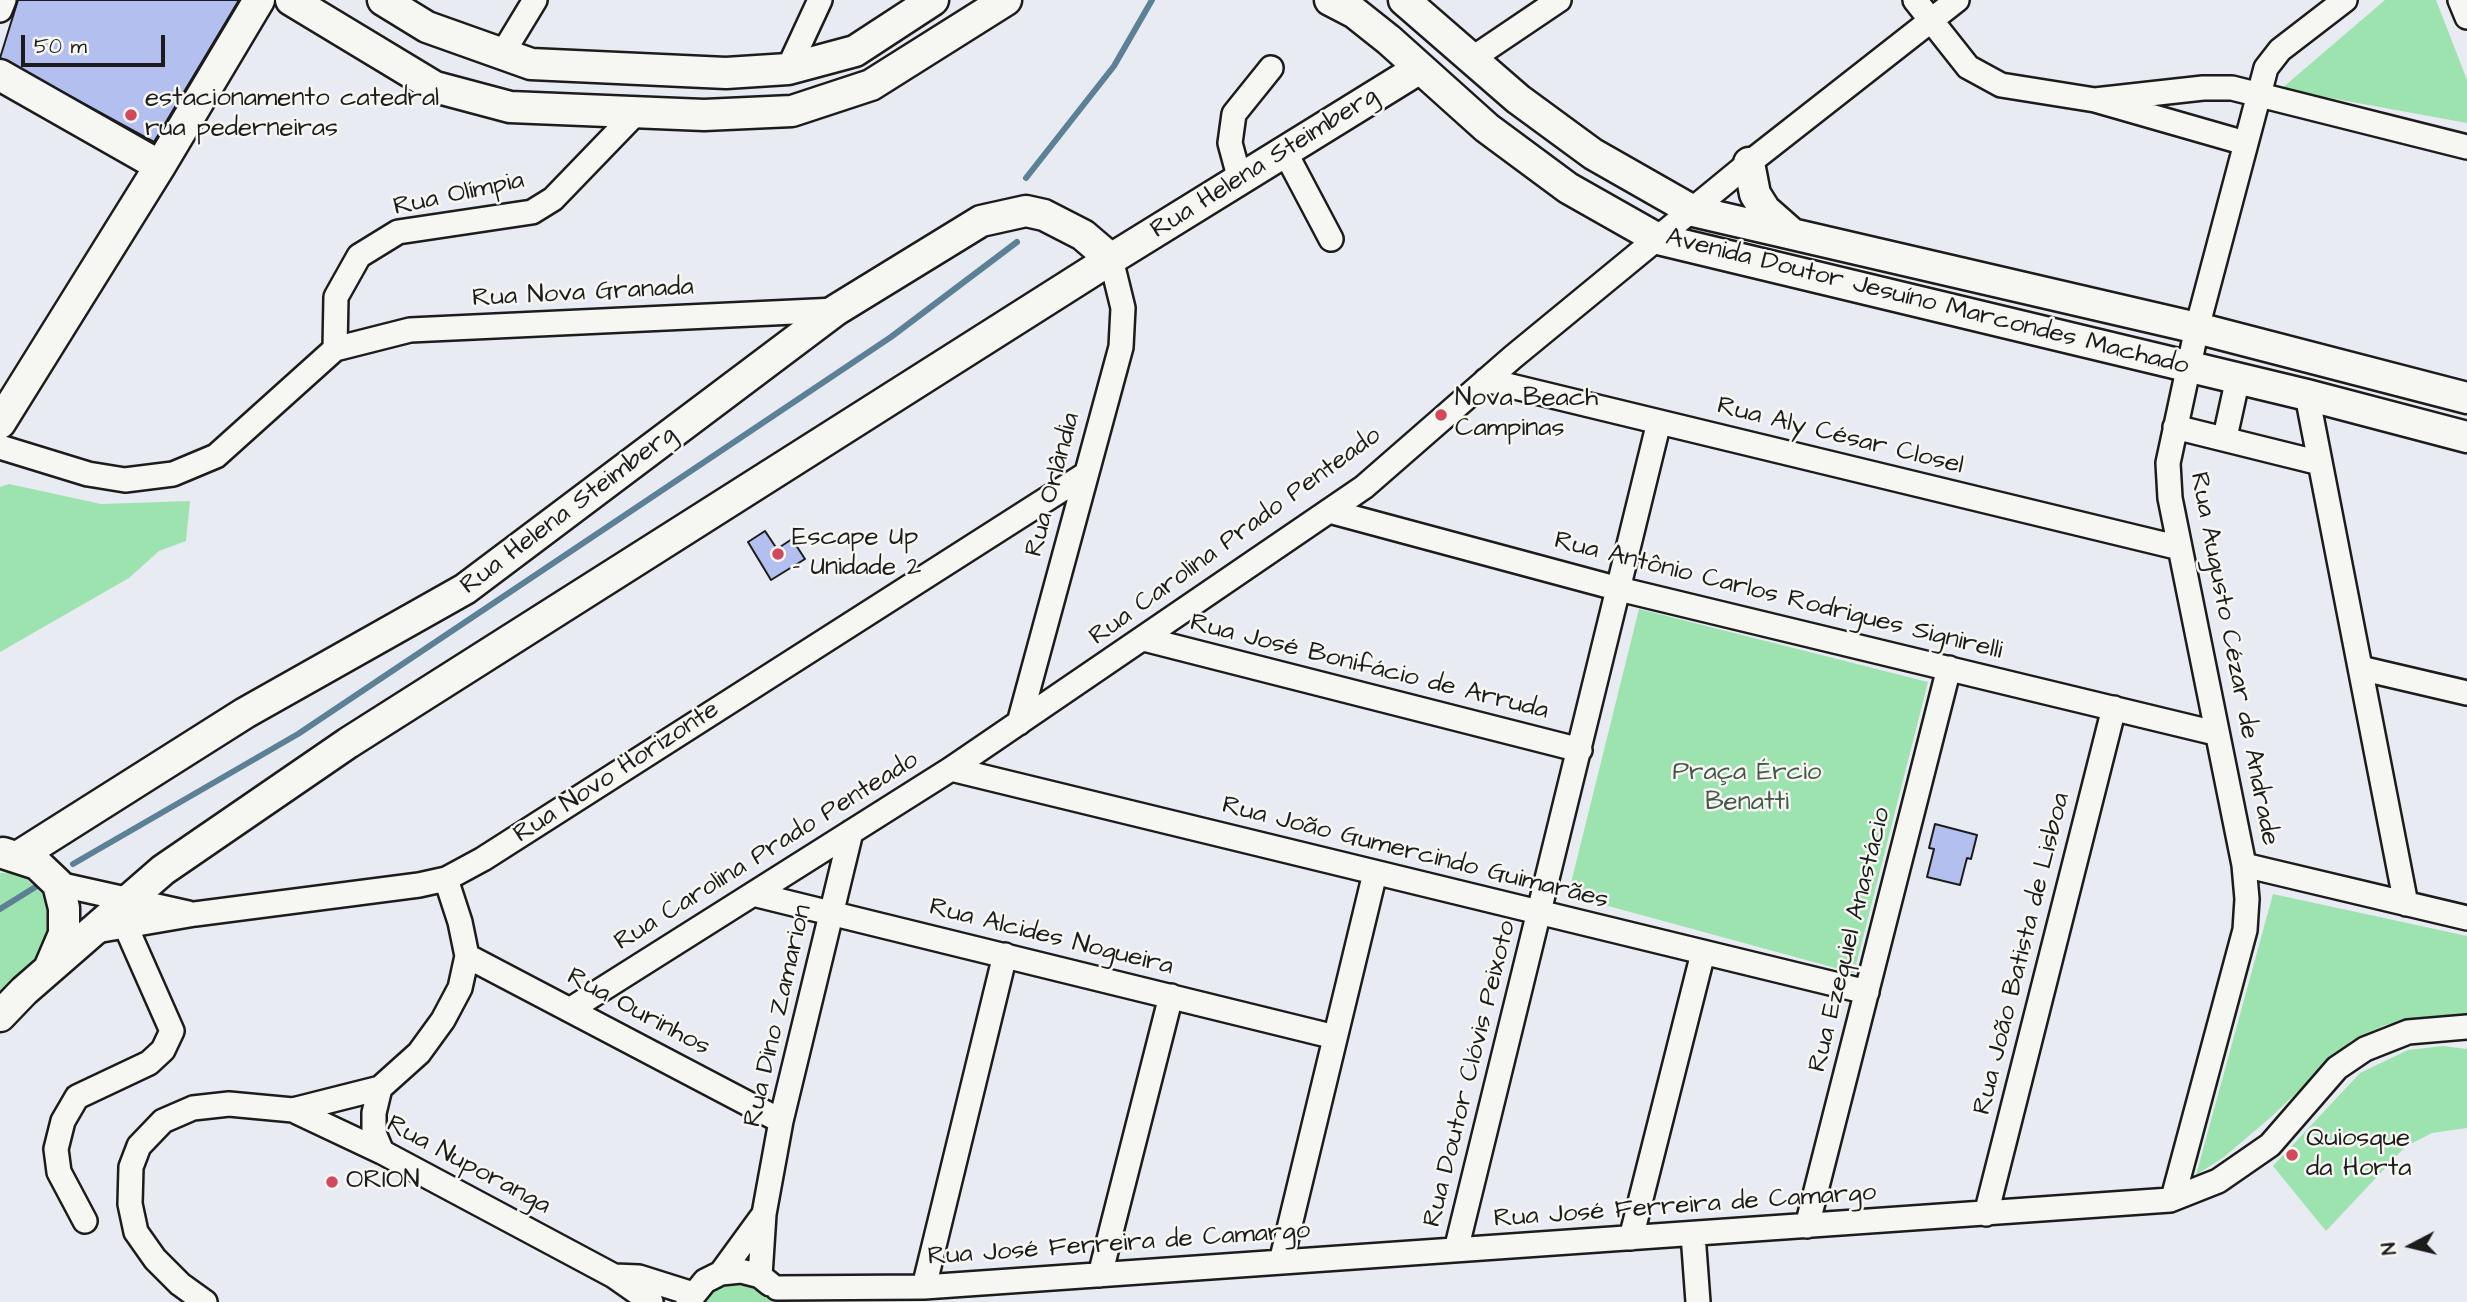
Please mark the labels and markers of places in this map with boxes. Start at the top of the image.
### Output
place label: estacionamento catedral rua pederneiras [145,84,439,146]
marker: estacionamento catedral rua pederneiras [123,107,139,123]
place label: Nova Beach Campinas [1455,384,1598,446]
marker: Nova Beach Campinas [1433,407,1449,423]
place label: Escape Up - Unidade 2 [792,523,921,584]
marker: Escape Up - Unidade 2 [770,546,786,562]
place label: Quiosque da Horta [2306,1124,2411,1186]
marker: Quiosque da Horta [2284,1147,2300,1163]
place label: ORION [346,1166,420,1198]
marker: ORION [324,1174,340,1190]

